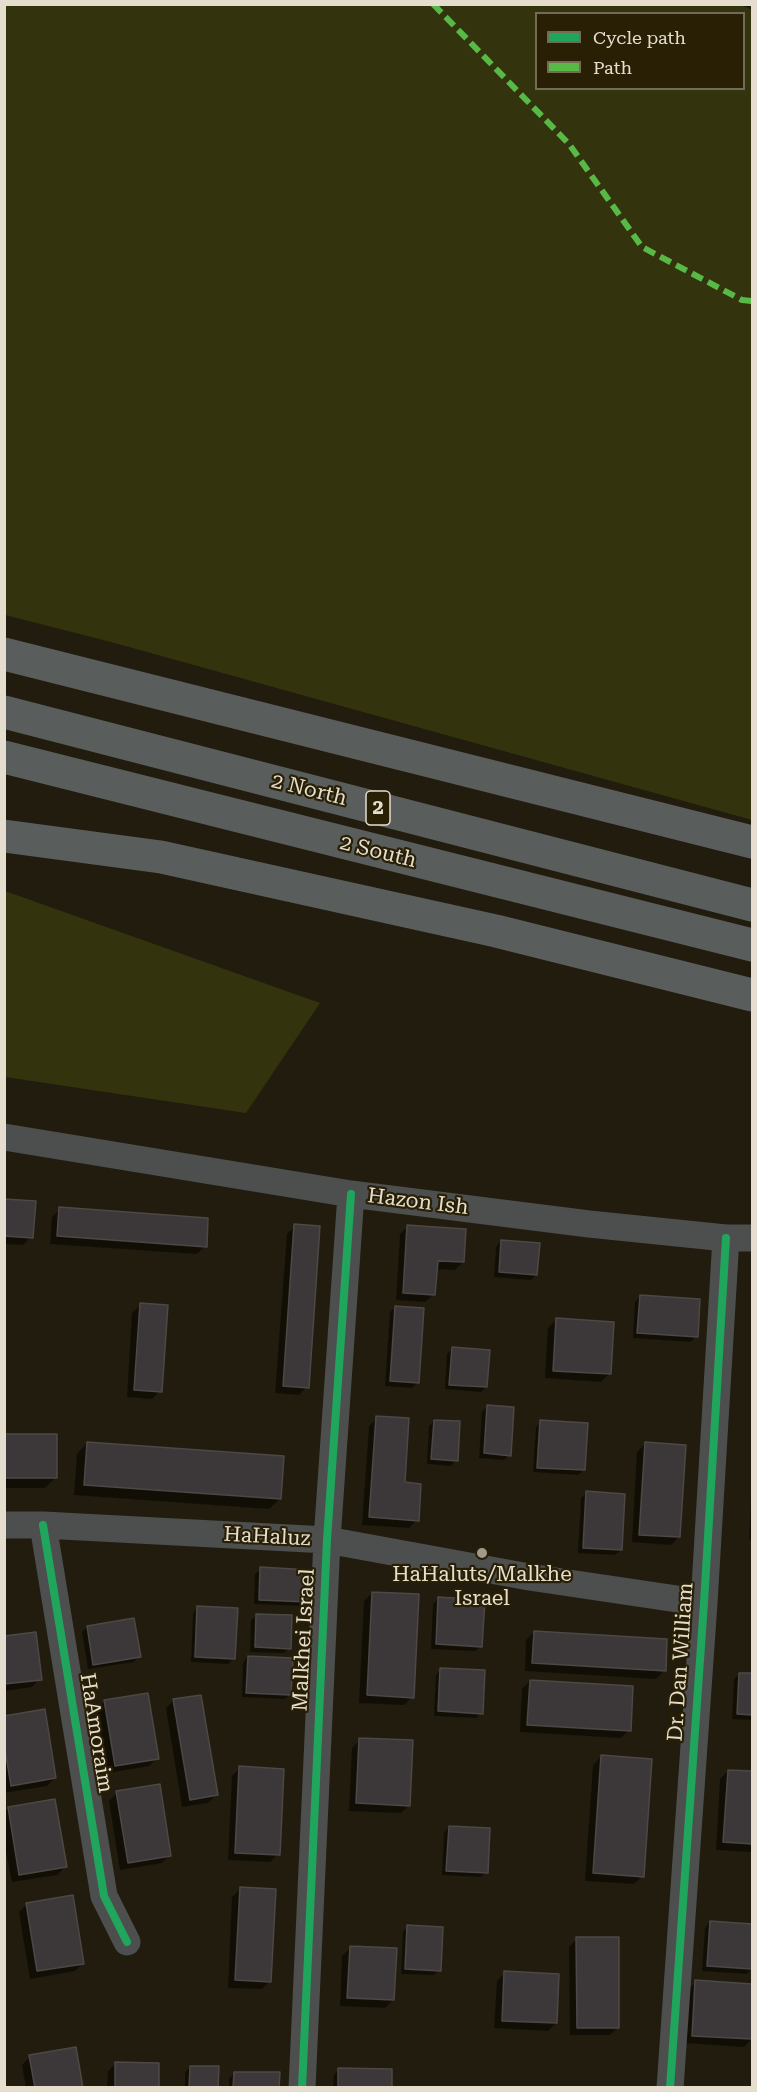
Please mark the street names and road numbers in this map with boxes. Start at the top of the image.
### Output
street label: 2 North [269,768,349,812]
road number: 2 [366,791,390,825]
street label: 2 South [337,830,419,874]
street label: Hazon Ish [366,1183,470,1221]
street label: HaHaluz [223,1522,311,1552]
street label: Malkhei Israel [288,1568,320,1712]
street label: Dr. Dan William [663,1582,699,1742]
street label: HaAmoraim [74,1671,118,1795]

